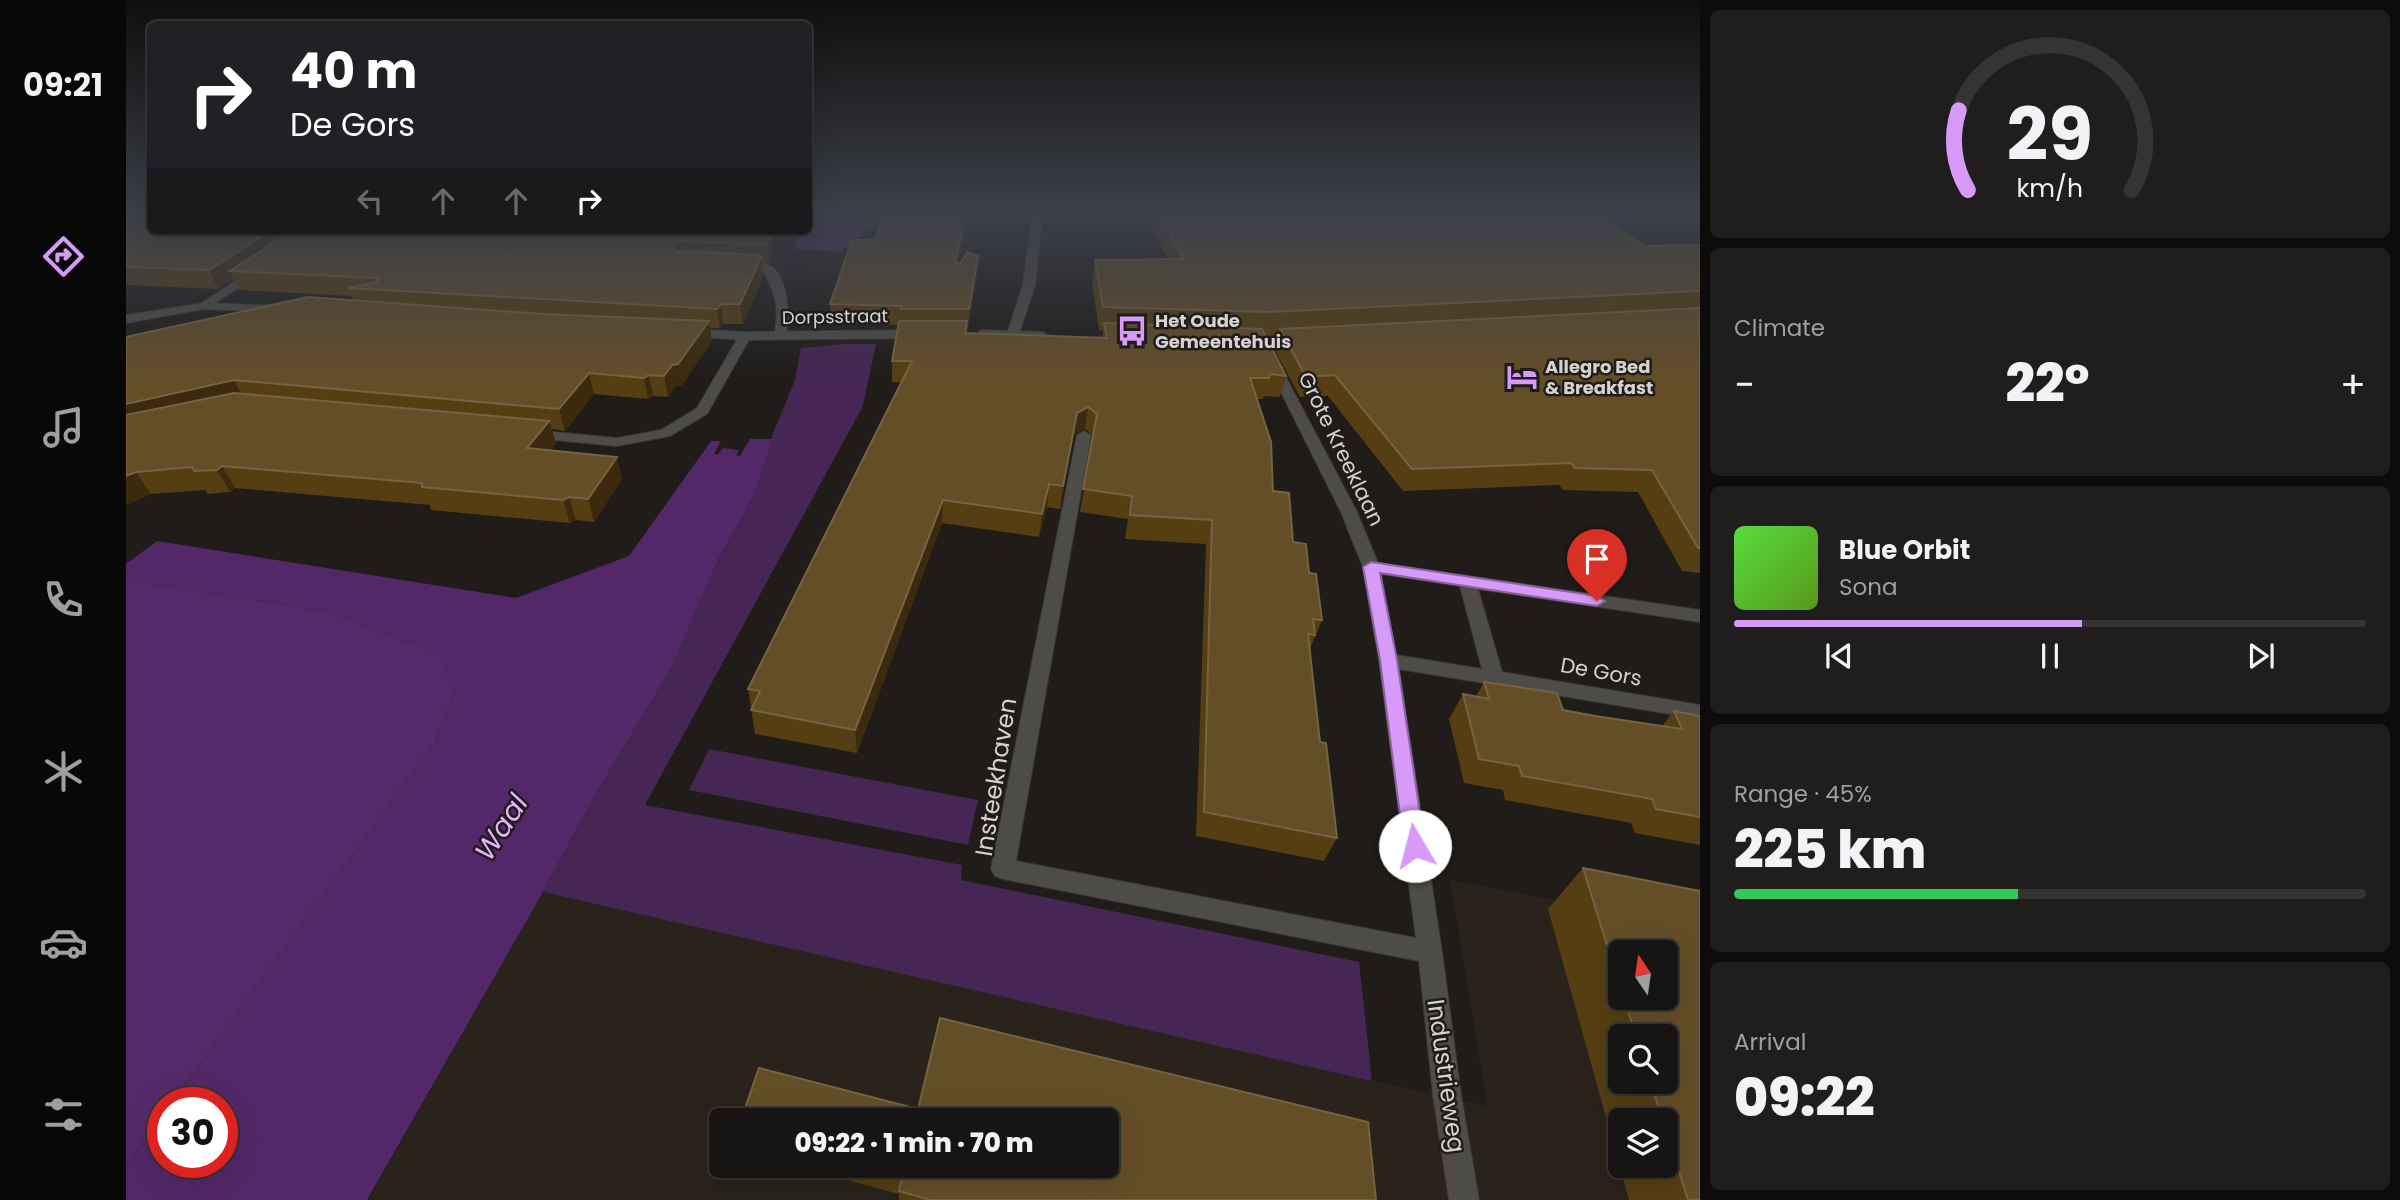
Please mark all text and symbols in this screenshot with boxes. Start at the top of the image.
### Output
text: 40 m [290,37,417,105]
icon: right [175,49,266,140]
text: 09:21 [23,62,103,107]
text: 29 [2007,84,2093,185]
text: De Gors [290,102,415,147]
text: km/h [2017,171,2083,206]
icon: left [351,182,389,220]
icon: ahead [424,182,462,220]
icon: ahead [497,182,535,220]
icon: right [570,182,608,220]
icon: directions [39,232,88,281]
street label: Dorpsstraat [782,303,888,330]
place label: Het Oude Gemeentehuis [1155,308,1291,354]
text: Climate [1734,312,1825,344]
bus stop icon: Het Oude Gemeentehuis [1115,314,1149,348]
text: 22° [2005,347,2090,420]
place label: Allegro Bed & Breakfast [1545,354,1653,400]
text: − [1734,358,1755,411]
text: + [2340,358,2366,411]
hotel icon: Allegro Bed & Breakfast [1505,360,1539,394]
street label: Grote Kreeklaan [1292,367,1391,531]
icon: music [39,403,88,452]
pin [1567,529,1627,601]
text: Blue Orbit [1839,532,1970,568]
icon: arrive [1578,540,1616,578]
text: Sona [1839,571,1898,603]
icon: phone [39,575,88,624]
icon: previous [1820,637,1858,675]
icon: pause [2031,637,2069,675]
icon: next [2242,637,2280,675]
street label: De Gors [1558,650,1644,693]
street label: Insteekhaven [967,695,1024,858]
icon: climate [39,747,88,796]
text: Range · 45% [1734,778,1872,810]
water label: Waal [465,786,537,868]
position arrow [1378,809,1452,883]
text: 225 km [1734,813,1926,886]
icon: car [39,918,88,967]
north arrow [1608,940,1678,1010]
map controls [1608,940,1678,1178]
street label: Industrieweg [1419,997,1474,1155]
button: search [1608,1024,1678,1094]
text: Arrival [1734,1026,1806,1058]
text: 09:22 [1734,1061,1875,1134]
speed limit sign: 30 [147,1087,238,1178]
icon: filters [39,1090,88,1139]
button: layers [1608,1108,1678,1178]
text: 09:22 · 1 min · 70 m [795,1125,1034,1161]

